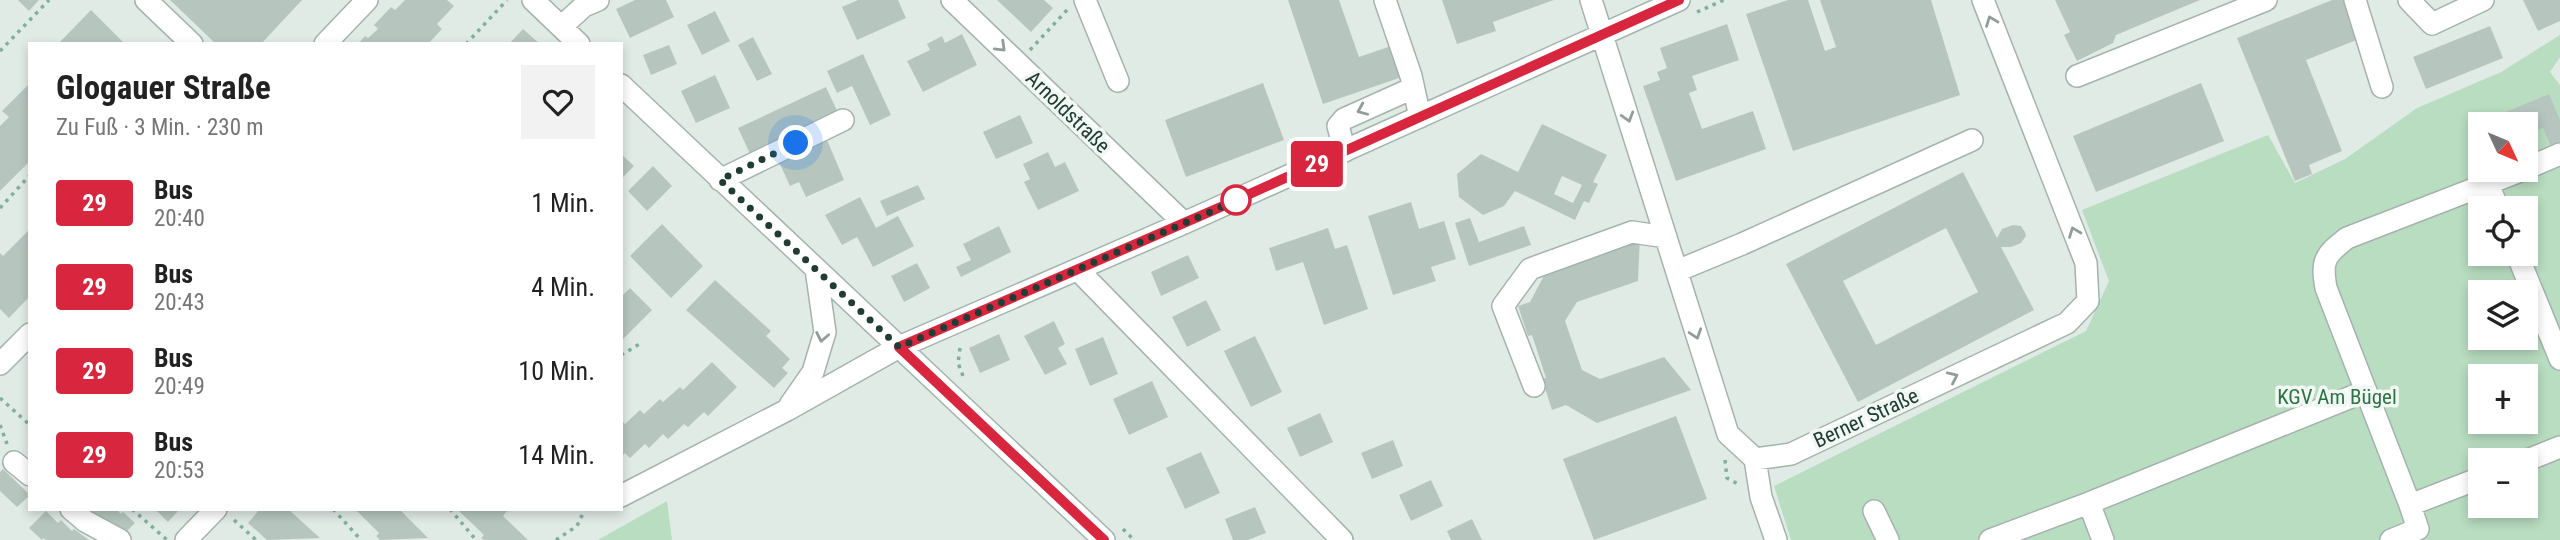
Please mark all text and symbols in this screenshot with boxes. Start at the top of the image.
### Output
one-way arrow [1985,15,1999,27]
one-way arrow [993,39,1006,52]
button: heart [521,65,595,139]
street label: Arnoldstraße [1021,66,1115,158]
text: Glogauer Straße [56,68,271,107]
one-way arrow [1357,102,1369,116]
one-way arrow [1620,110,1634,122]
north arrow [2468,112,2538,182]
map controls [2468,112,2538,518]
text: Zu Fuß · 3 Min. · 230 m [56,114,264,141]
your location [778,125,813,160]
line badge: 29 [1286,141,1348,187]
text: 29 [1305,150,1329,178]
text: Bus [154,175,193,205]
unlabelled marker [1221,185,1251,215]
text: 1 Min. [531,188,595,218]
text: 29 [82,189,107,217]
button: locate [2468,196,2538,266]
text: 20:40 [154,205,205,232]
one-way arrow [2068,227,2082,239]
text: Bus [154,259,193,289]
text: 4 Min. [531,272,595,302]
text: 29 [82,273,107,301]
button: layers [2468,280,2538,350]
text: 20:43 [154,289,205,316]
one-way arrow [1688,327,1703,339]
one-way arrow [815,331,830,343]
text: Bus [154,343,193,373]
text: 10 Min. [518,356,595,386]
text: 29 [82,357,107,385]
button: + [2468,364,2538,434]
one-way arrow [1946,371,1958,385]
text: 20:49 [154,373,205,400]
street label: Berner Straße [1810,383,1922,453]
park label: KGV Am Bügel [2277,385,2397,409]
text: Bus [154,427,193,457]
text: 14 Min. [518,440,595,470]
text: 29 [82,441,107,469]
button: − [2468,448,2538,518]
text: 20:53 [154,457,205,484]

